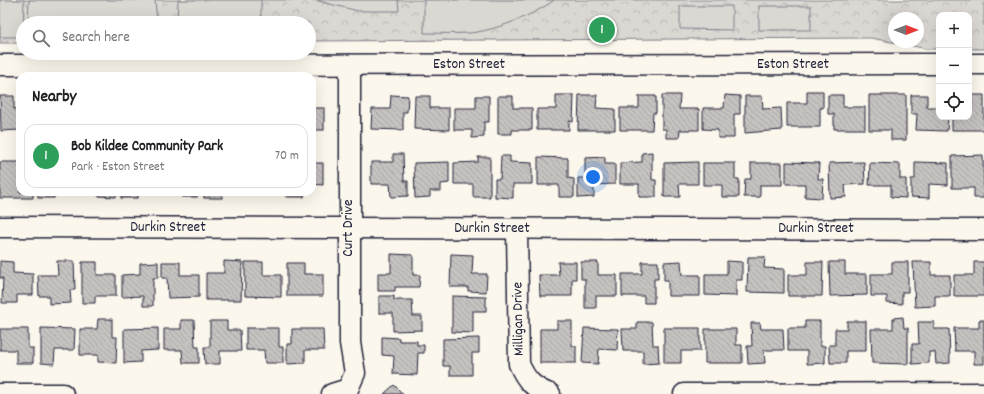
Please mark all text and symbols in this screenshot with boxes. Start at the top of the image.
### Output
north arrow [888,12,924,48]
map controls [936,12,972,120]
button: + [936,12,972,48]
pin: 1 [589,15,615,45]
search box [16,16,316,60]
icon: search [30,27,52,49]
text: Search here [62,27,130,49]
button: − [936,48,972,84]
street label: Eston Street [433,54,506,76]
street label: Eston Street [757,54,830,76]
button: locate [936,84,972,120]
text: Nearby [32,86,76,110]
text: Bob Kildee Community Park [71,136,223,158]
text: 1 [45,147,47,166]
text: 70 m [275,147,299,166]
text: Park · Eston Street [71,158,165,177]
your location [583,167,603,187]
street label: Curt Drive [338,199,360,257]
street label: Durkin Street [130,217,206,239]
street label: Durkin Street [454,218,530,240]
street label: Durkin Street [778,218,854,240]
street label: Milligan Drive [507,281,531,356]

